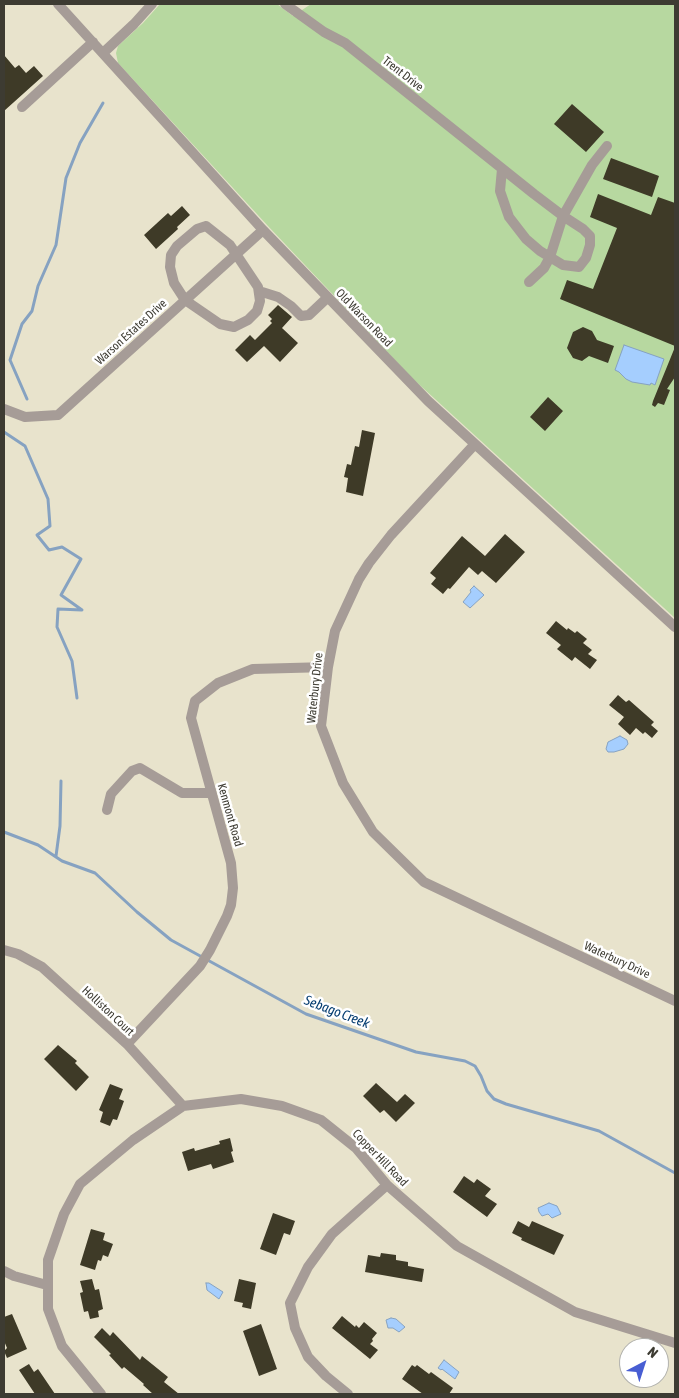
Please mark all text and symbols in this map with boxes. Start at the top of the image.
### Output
street label: Trent Drive [380,54,426,94]
street label: Old Warson Road [333,286,395,350]
street label: Warson Estates Drive [92,296,170,368]
street label: Waterbury Drive [304,652,326,724]
street label: Kenmont Road [214,782,246,848]
street label: Waterbury Drive [582,938,652,982]
street label: Holliston Court [79,983,137,1039]
water label: Sebago Creek [302,992,372,1032]
street label: Copper Hill Road [349,1126,411,1190]
north arrow [619,1338,669,1388]
text: N [645,1343,661,1361]

